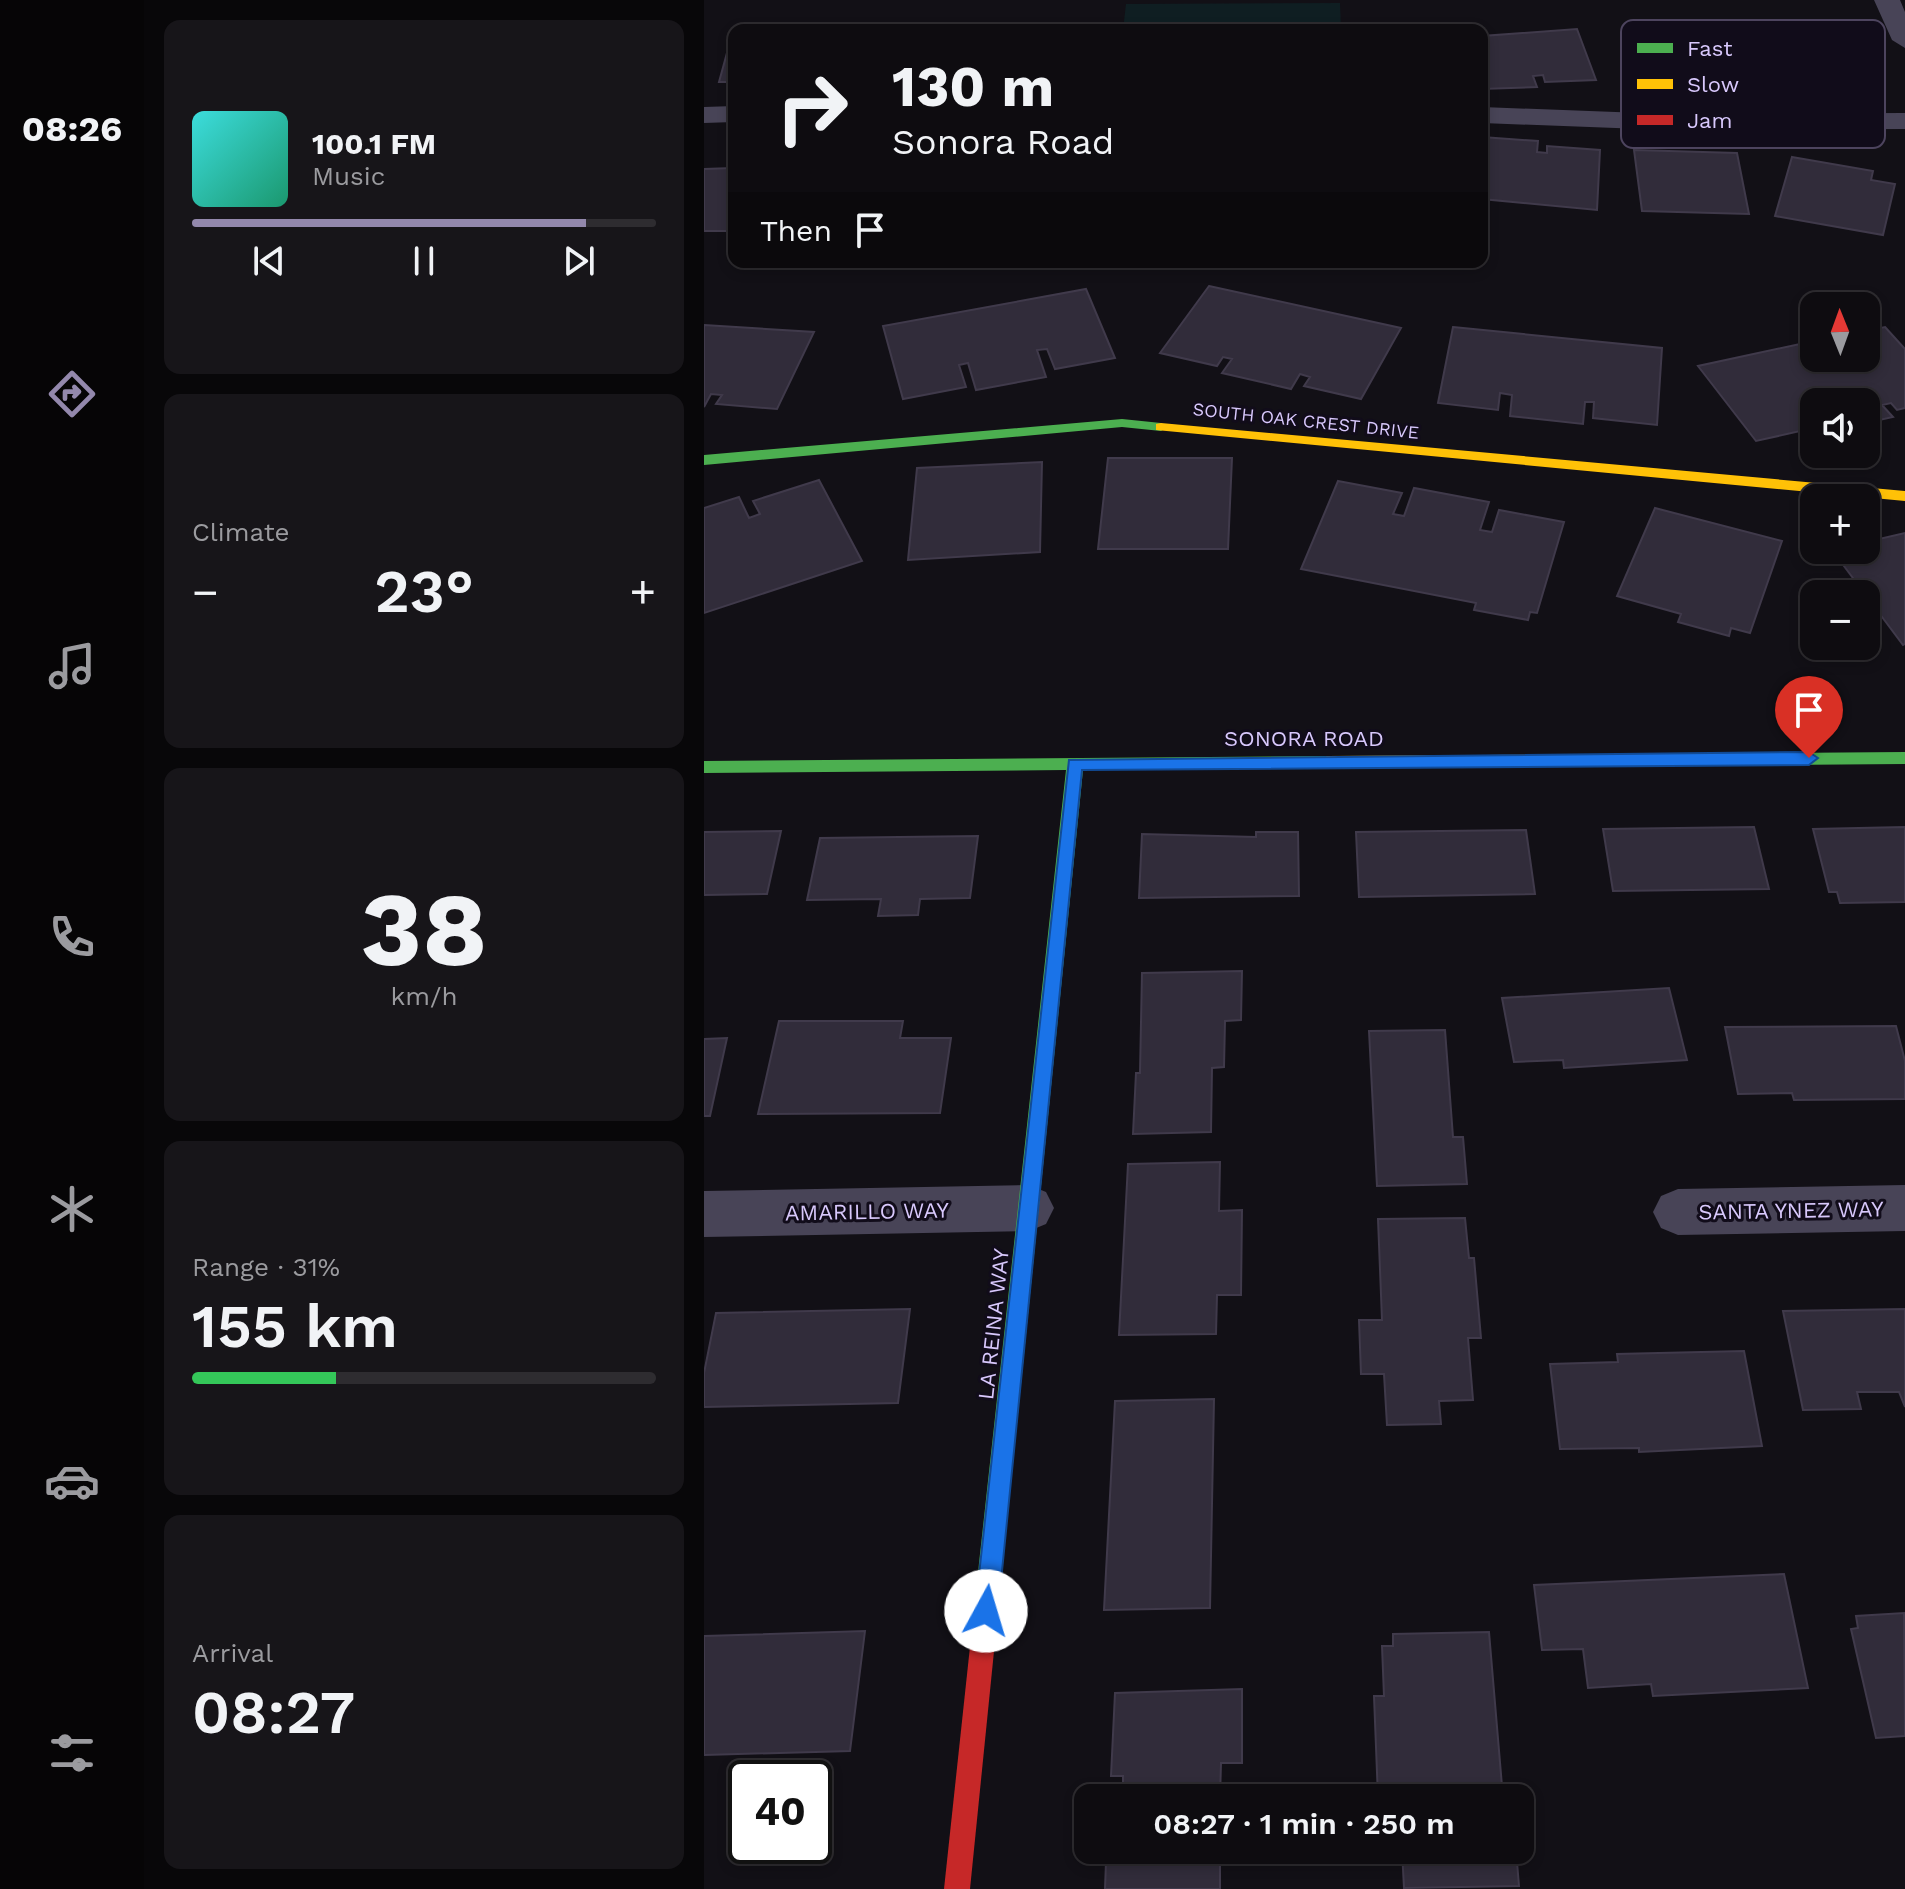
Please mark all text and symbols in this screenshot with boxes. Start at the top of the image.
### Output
legend [1621,20,1885,148]
text: Fast [1687,36,1733,61]
text: 130 m [892,54,1054,120]
icon: right [760,56,864,160]
text: Slow [1687,72,1739,97]
text: 08:26 [22,108,122,150]
text: Jam [1687,108,1732,133]
text: Sonora Road [892,121,1114,163]
text: 100.1 FM [312,126,436,161]
text: Music [312,161,385,191]
icon: arrive [848,208,892,252]
text: Then [760,213,832,248]
icon: previous [247,239,291,283]
icon: pause [402,239,446,283]
icon: next [557,239,601,283]
north arrow [1800,292,1880,372]
map controls [1800,292,1880,660]
icon: directions [44,366,100,422]
button: sound [1800,388,1880,468]
street label: SOUTH OAK CREST DRIVE [1192,398,1420,443]
button: + [1800,484,1880,564]
text: Climate [192,517,290,547]
text: 23° [374,556,474,627]
text: − [192,566,219,618]
text: + [629,566,656,618]
button: − [1800,580,1880,660]
icon: music [44,638,100,694]
pin [1775,676,1843,758]
icon: arrive [1787,688,1831,732]
street label: SONORA ROAD [1224,726,1384,751]
text: 38 [361,868,487,990]
icon: phone [44,909,100,965]
text: km/h [391,981,457,1011]
icon: climate [44,1181,100,1237]
street label: SANTA YNEZ WAY [1698,1196,1884,1225]
street label: AMARILLO WAY [785,1198,950,1225]
street label: LA REINA WAY [973,1247,1014,1401]
text: Range · 31% [192,1252,340,1282]
text: 155 km [192,1291,398,1362]
icon: car [44,1453,100,1509]
position arrow [944,1569,1028,1653]
text: Arrival [192,1638,273,1668]
text: 08:27 [192,1677,355,1748]
icon: filters [44,1725,100,1781]
speed limit sign: 40 [728,1760,832,1864]
text: 08:27 · 1 min · 250 m [1153,1806,1455,1841]

